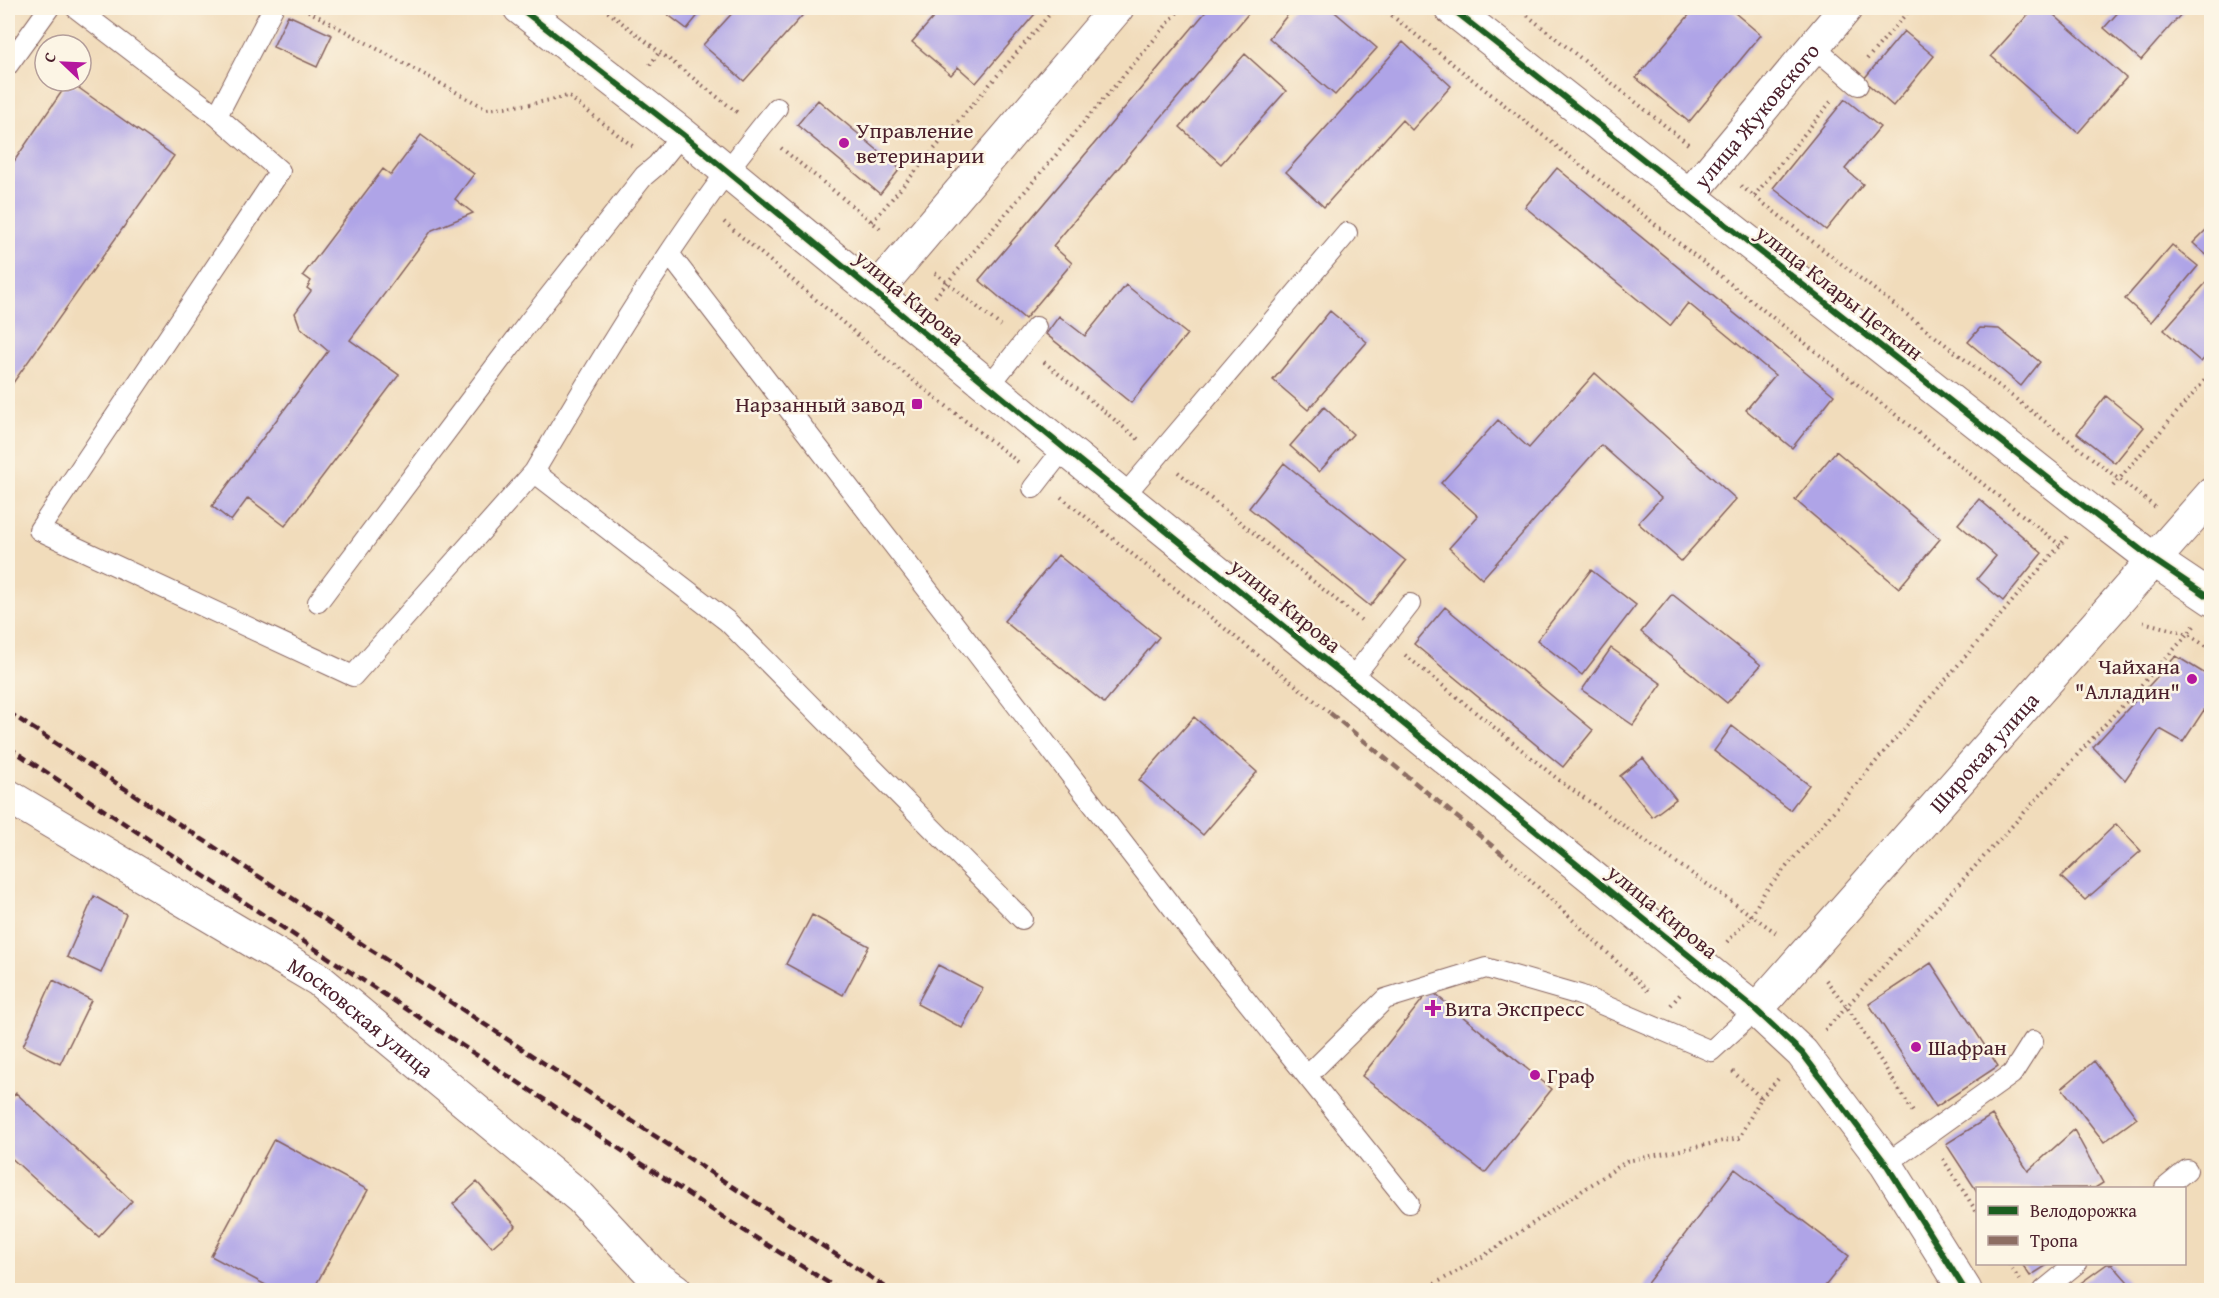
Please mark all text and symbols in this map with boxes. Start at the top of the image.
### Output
north arrow [33,33,93,93]
street label: улица Жуковского [1685,35,1827,196]
text: С [36,48,62,66]
place label: Управление ветеринарии [856,114,984,171]
marker: Управление ветеринарии [837,136,851,150]
street label: улица Клары Цеткин [1749,216,1931,368]
street label: улица Кирова [847,241,972,353]
place label: Нарзанный завод [735,388,905,420]
marker: Нарзанный завод [910,397,924,411]
street label: улица Кирова [1223,549,1349,660]
place label: Чайхана "Алладин" [2075,650,2181,707]
marker: Чайхана "Алладин" [2185,672,2199,686]
street label: Широкая улица [1921,684,2046,820]
street label: улица Кирова [1600,855,1726,966]
street label: Московская улица [282,949,441,1085]
place label: Вита Экспресс [1445,992,1585,1024]
marker: Вита Экспресс [1426,1001,1440,1015]
place label: Шафран [1928,1031,2007,1063]
marker: Шафран [1909,1040,1923,1054]
place label: Граф [1547,1059,1595,1091]
marker: Граф [1528,1068,1542,1082]
legend [1976,1187,2186,1265]
text: Велодорожка [2030,1197,2137,1224]
text: Тропа [2030,1227,2078,1254]

